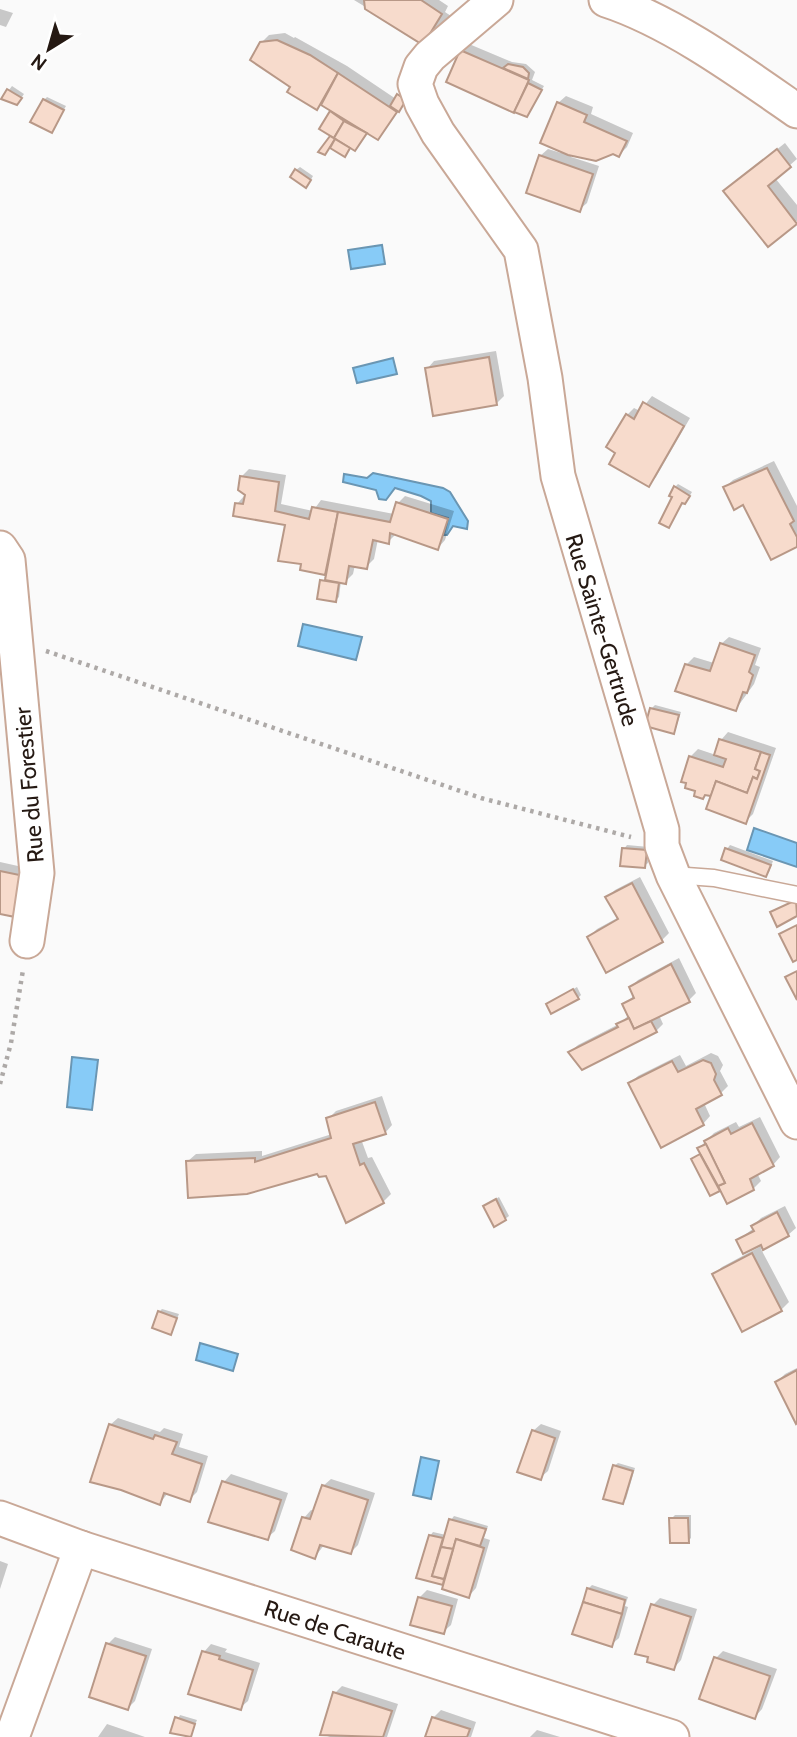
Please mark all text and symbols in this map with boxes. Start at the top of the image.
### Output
north arrow [14,14,84,84]
text: N [27,49,51,75]
street label: Rue Sainte-Gertrude [559,530,645,730]
street label: Rue du Forestier [8,705,50,864]
street label: Rue de Caraute [261,1594,410,1666]

